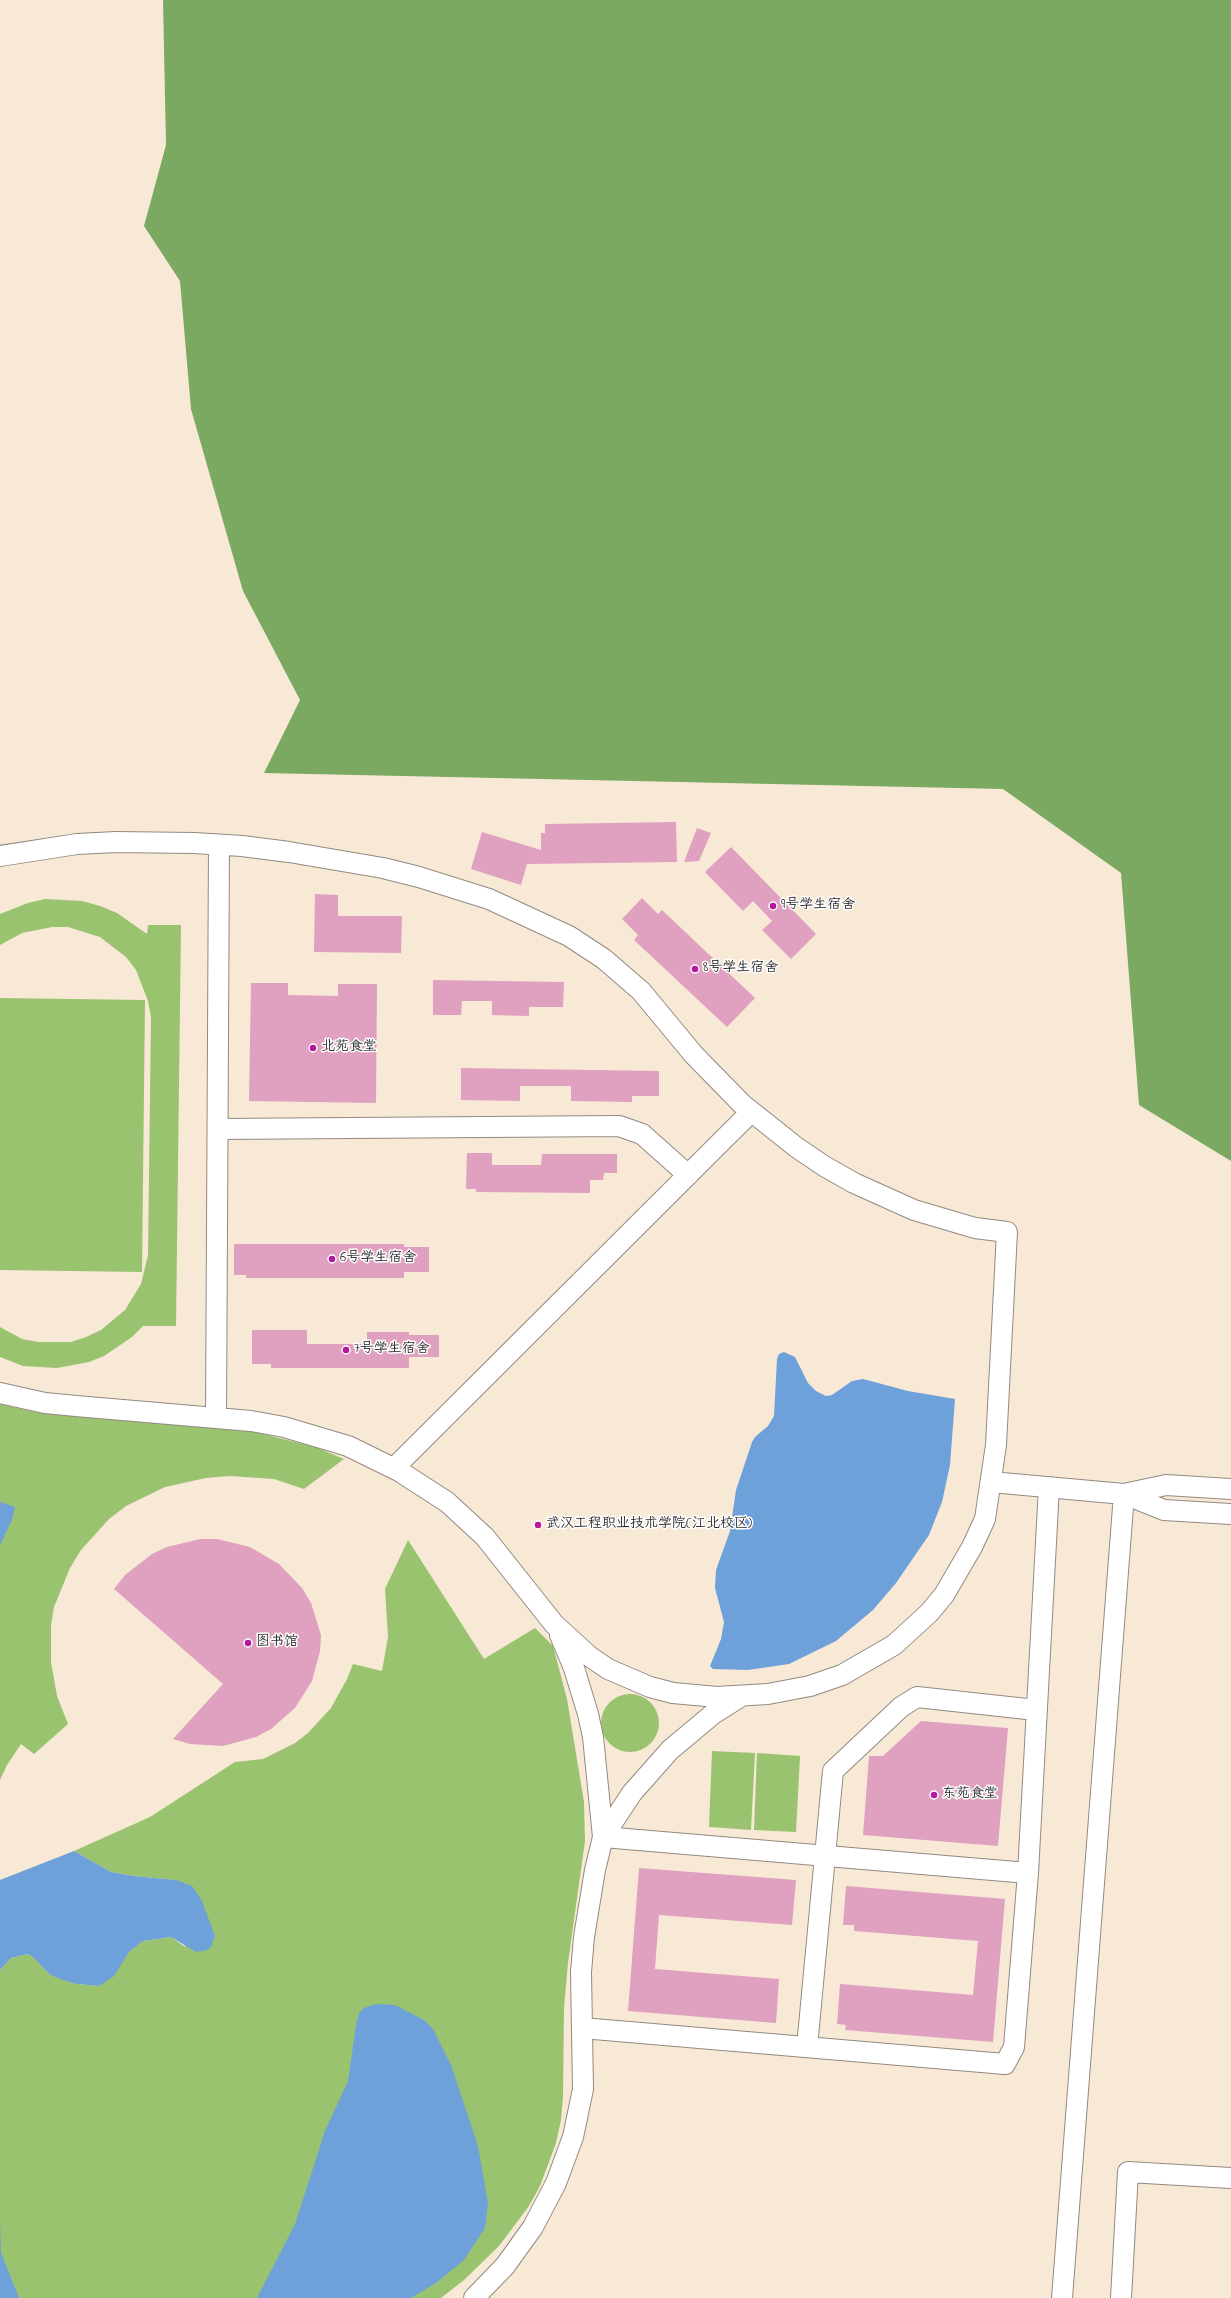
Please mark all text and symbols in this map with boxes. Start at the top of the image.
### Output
place label: 9号学生宿舍 [781,898,855,914]
marker: 9号学生宿舍 [768,901,778,911]
place label: 8号学生宿舍 [703,961,778,977]
marker: 8号学生宿舍 [690,964,700,974]
place label: 北苑食堂 [321,1040,377,1056]
marker: 北苑食堂 [308,1043,318,1053]
place label: 6号学生宿舍 [340,1251,416,1267]
marker: 6号学生宿舍 [327,1254,337,1264]
place label: 7号学生宿舍 [354,1342,430,1358]
marker: 7号学生宿舍 [341,1345,351,1355]
place label: 武汉工程职业技术学院(江北校区) [546,1517,752,1533]
marker: 武汉工程职业技术学院(江北校区) [533,1520,543,1530]
place label: 图书馆 [256,1635,298,1651]
marker: 图书馆 [243,1638,253,1648]
place label: 东苑食堂 [942,1787,998,1803]
marker: 东苑食堂 [929,1790,939,1800]

